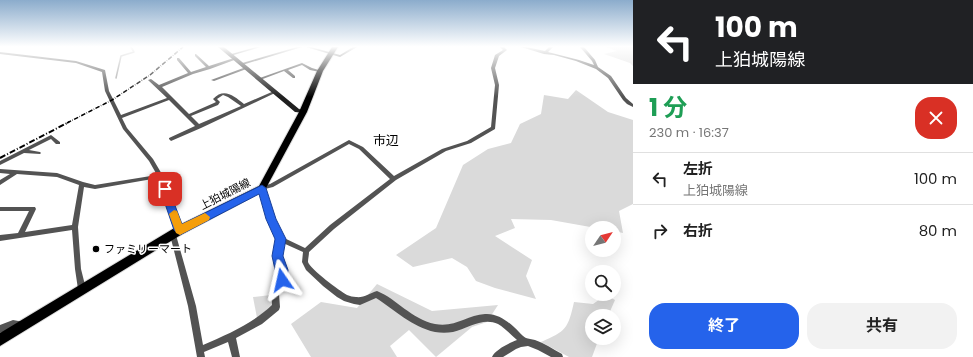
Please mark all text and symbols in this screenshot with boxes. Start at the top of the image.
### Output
text: 100 m [715,8,798,47]
icon: left [649,16,701,68]
text: 上狛城陽線 [715,47,805,72]
text: 1 分 [649,91,687,124]
button: close [915,97,957,139]
text: 230 m · 16:37 [649,123,729,142]
district label: 市辺 [373,131,399,150]
text: 左折 [683,158,713,179]
icon: left [649,168,671,190]
text: 100 m [914,168,957,189]
pin [148,172,182,206]
street label: 上狛城陽線 [197,174,253,214]
icon: arrive [154,178,176,200]
text: 上狛城陽線 [683,181,748,200]
icon: right [649,220,671,242]
text: 右折 [683,220,713,241]
text: 80 m [919,220,957,241]
north arrow [585,221,621,257]
map controls [585,221,621,345]
place label: ファミリーマート [104,241,192,257]
marker: ファミリーマート [91,244,101,254]
position arrow [261,259,303,301]
button: search [585,265,621,301]
button: 終了 [649,303,799,349]
button: 共有 [807,303,957,349]
button: layers [585,309,621,345]

